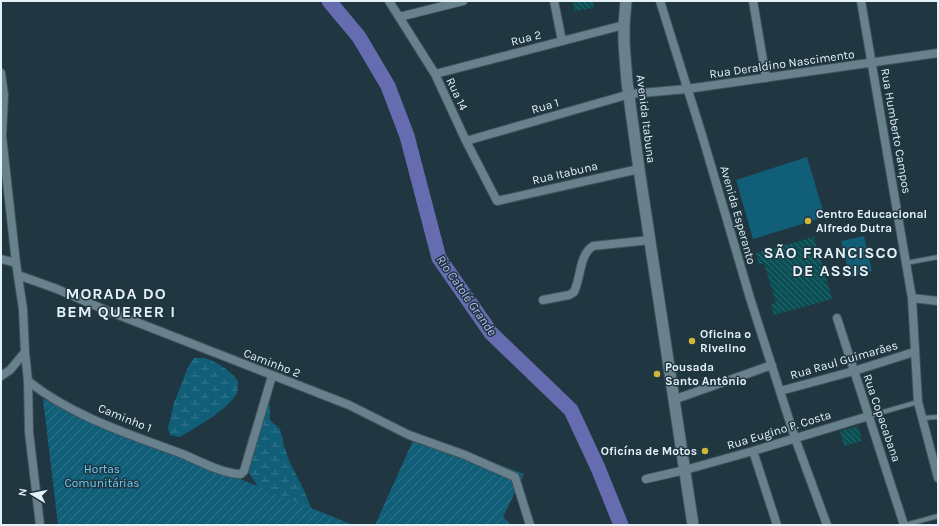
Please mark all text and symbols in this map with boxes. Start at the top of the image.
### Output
street label: Rua 2 [509,27,543,49]
street label: Rua Deraldino Nascimento [709,47,855,81]
street label: Rua Humberto Campos [878,67,914,195]
street label: Avenida Itabuna [634,74,658,164]
street label: Rua 14 [443,75,471,113]
street label: Rua 1 [530,95,560,117]
street label: Rua Itabuna [531,159,599,187]
street label: Avenida Esperanto [717,164,759,266]
place label: Centro Educacional Alfredo Dutra [816,207,927,235]
marker: Centro Educacional Alfredo Dutra [803,216,813,226]
district label: SÃO FRANCISCO DE ASSIS [764,243,898,280]
water label: Rio Catolé Grande [433,252,500,339]
district label: MORADA DO BEM QUERER I [56,284,176,321]
place label: Oficina o Rivelino [700,327,751,355]
marker: Oficina o Rivelino [687,336,697,346]
street label: Rua Raul Guimarães [789,338,899,382]
street label: Caminho 2 [242,346,302,380]
place label: Pousada Santo Antônio [665,360,747,388]
marker: Pousada Santo Antônio [652,369,662,379]
street label: Rua Copacabana [860,372,904,464]
street label: Caminho 1 [96,401,154,435]
street label: Rua Eugino P. Costa [725,408,833,452]
place label: Oficína de Motos [601,444,697,458]
marker: Oficína de Motos [700,446,710,456]
park label: Hortas Comunitárias [64,462,140,490]
north arrow [12,474,52,514]
text: N [16,487,30,497]

